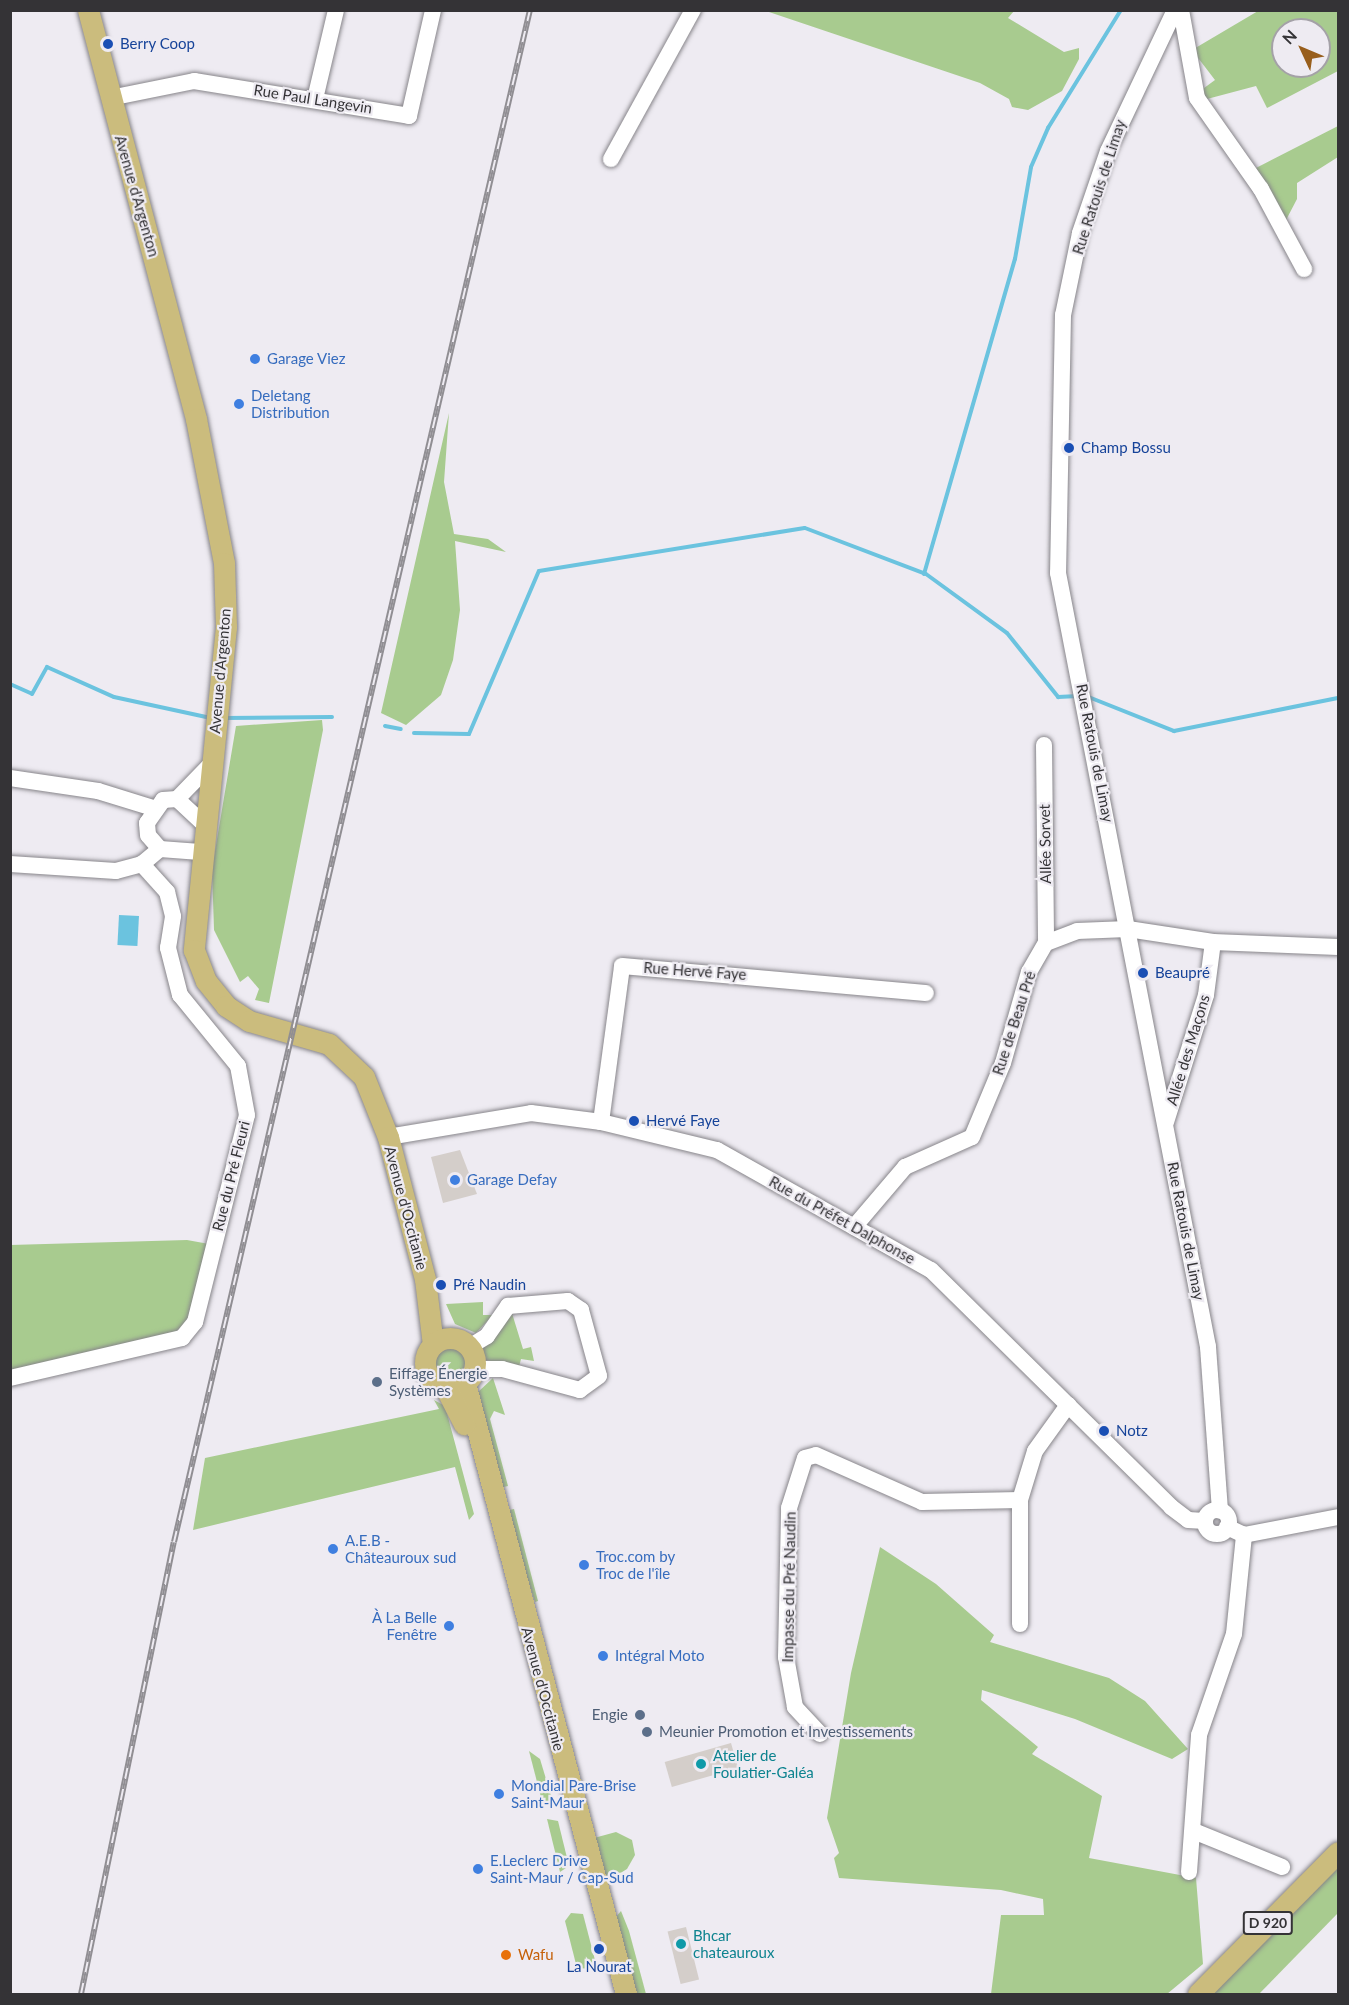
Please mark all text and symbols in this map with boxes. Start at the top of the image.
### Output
north arrow [1271,18,1331,78]
text: N [1278,26,1300,48]
place label: Berry Coop [120,35,195,53]
marker: Berry Coop [101,37,115,51]
street label: Rue Paul Langevin [252,81,374,117]
street label: Rue Ratouis de Limay [1069,117,1129,257]
street label: Avenue d'Argenton [111,133,163,259]
place label: Garage Viez [267,350,346,368]
marker: Garage Viez [248,352,262,366]
place label: Deletang Distribution [251,386,330,421]
marker: Deletang Distribution [232,397,246,411]
place label: Champ Bossu [1081,439,1171,457]
marker: Champ Bossu [1062,441,1076,455]
street label: Avenue d'Argenton [206,608,234,734]
street label: Rue Ratouis de Limay [1073,682,1117,824]
street label: Allée Sorvet [1035,804,1055,884]
street label: Rue Hervé Faye [643,958,747,984]
place label: Beaupré [1155,964,1210,982]
marker: Beaupré [1136,966,1150,980]
street label: Rue de Beau Pré [989,969,1039,1077]
street label: Allée des Maçons [1163,992,1213,1108]
place label: Hervé Faye [646,1112,720,1130]
marker: Hervé Faye [627,1114,641,1128]
street label: Rue du Pré Fleuri [209,1119,253,1233]
street label: Avenue d'Occitanie [381,1144,431,1272]
street label: Rue Ratouis de Limay [1164,1160,1208,1302]
place label: Garage Defay [467,1171,557,1189]
street label: Rue du Préfet Dalphonse [766,1172,918,1268]
marker: Garage Defay [448,1173,462,1187]
place label: Pré Naudin [453,1276,526,1294]
marker: Pré Naudin [434,1278,448,1292]
place label: Eiffage Énergie Systèmes [389,1364,487,1399]
marker: Eiffage Énergie Systèmes [370,1375,384,1389]
place label: Notz [1116,1422,1148,1440]
marker: Notz [1097,1424,1111,1438]
street label: Impasse du Pré Naudin [779,1511,799,1663]
place label: A.E.B - Châteauroux sud [345,1531,456,1566]
marker: A.E.B - Châteauroux sud [326,1542,340,1556]
place label: Troc.com by Troc de l'île [596,1547,675,1582]
marker: Troc.com by Troc de l'île [577,1558,591,1572]
place label: À La Belle Fenêtre [372,1608,437,1643]
marker: À La Belle Fenêtre [442,1619,456,1633]
street label: Avenue d'Occitanie [518,1625,568,1753]
place label: Intégral Moto [615,1647,704,1665]
marker: Intégral Moto [596,1649,610,1663]
place label: Engie [592,1706,628,1724]
marker: Engie [633,1708,647,1722]
place label: Meunier Promotion et Investissements [659,1723,913,1741]
marker: Meunier Promotion et Investissements [640,1725,654,1739]
place label: Atelier de Foulatier-Galéa [713,1746,814,1781]
marker: Atelier de Foulatier-Galéa [694,1757,708,1771]
place label: Mondial Pare-Brise Saint-Maur [511,1776,636,1811]
marker: Mondial Pare-Brise Saint-Maur [492,1787,506,1801]
place label: E.Leclerc Drive Saint-Maur / Cap-Sud [490,1851,634,1886]
marker: E.Leclerc Drive Saint-Maur / Cap-Sud [471,1862,485,1876]
road number: D 920 [1242,1912,1294,1934]
place label: Bhcar chateauroux [693,1926,774,1961]
marker: Bhcar chateauroux [674,1937,688,1951]
marker: La Nourat [592,1942,606,1956]
place label: Wafu [518,1946,554,1964]
marker: Wafu [499,1948,513,1962]
place label: La Nourat [566,1958,632,1976]

